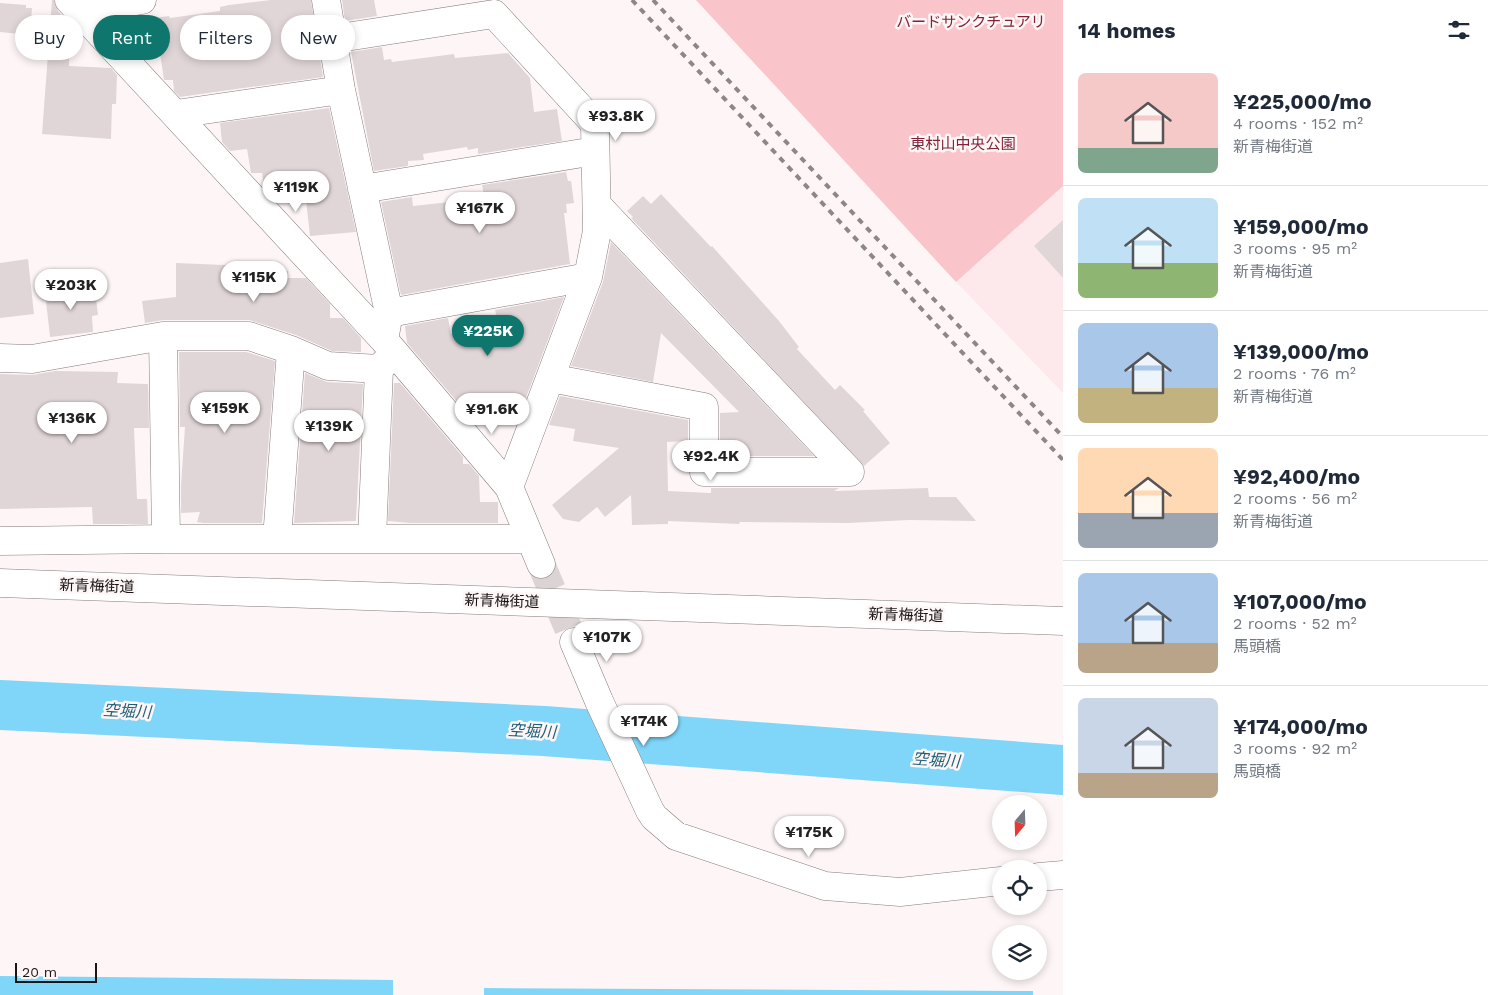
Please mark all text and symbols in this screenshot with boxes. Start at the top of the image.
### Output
park label: バードサンクチュアリ [896,13,1046,31]
chip: Buy [15,15,83,60]
chip: Rent [93,15,170,60]
chip: Filters [180,15,271,60]
chip: New [281,15,355,60]
icon: filters [1445,16,1473,44]
text: 14 homes [1078,18,1175,43]
text: ¥225,000/mo [1233,89,1372,114]
icon: home [1118,93,1178,153]
pin: ¥93.8K [575,100,657,142]
text: ¥93.8K [588,106,644,125]
text: 4 rooms · 152 m² [1233,114,1363,133]
park label: 東村山中央公園 [910,135,1016,153]
text: 新青梅街道 [1233,137,1313,156]
pin: ¥119K [261,170,331,213]
text: ¥119K [273,177,319,196]
pin: ¥167K [445,192,515,234]
text: ¥167K [456,198,504,217]
text: ¥159,000/mo [1233,214,1369,239]
icon: home [1118,218,1178,278]
text: 3 rooms · 95 m² [1233,239,1357,258]
pin: ¥115K [219,260,289,303]
text: 新青梅街道 [1233,262,1313,281]
text: ¥115K [232,267,276,286]
pin: ¥203K [36,268,106,311]
text: ¥203K [46,275,96,294]
pin: ¥225K [453,314,523,357]
text: ¥225K [463,321,513,340]
text: ¥139,000/mo [1233,339,1369,364]
icon: home [1118,343,1178,403]
text: 2 rooms · 76 m² [1233,364,1356,383]
text: 新青梅街道 [1233,387,1313,406]
pin: ¥159K [190,392,260,434]
pin: ¥91.6K [451,392,533,435]
text: ¥159K [201,398,249,417]
text: ¥91.6K [466,399,518,418]
pin: ¥136K [37,402,107,444]
text: ¥136K [48,408,96,427]
pin: ¥139K [294,410,364,452]
text: ¥139K [305,416,353,435]
pin: ¥92.4K [670,440,752,482]
text: ¥92.4K [683,446,739,465]
text: ¥92,400/mo [1233,464,1360,489]
icon: home [1118,468,1178,528]
text: 2 rooms · 56 m² [1233,489,1357,508]
text: 新青梅街道 [1233,512,1313,531]
street label: 新青梅街道 [59,576,135,596]
text: ¥107,000/mo [1233,589,1367,614]
street label: 新青梅街道 [464,591,540,611]
icon: home [1118,593,1178,653]
street label: 新青梅街道 [868,605,944,625]
text: 2 rooms · 52 m² [1233,614,1357,633]
pin: ¥107K [572,620,642,663]
text: ¥107K [583,627,631,646]
text: 馬頭橋 [1233,637,1281,656]
water label: 空堀川 [103,700,153,722]
pin: ¥174K [609,704,679,747]
text: ¥174K [620,711,668,730]
text: ¥174,000/mo [1233,714,1368,739]
icon: home [1118,718,1178,778]
water label: 空堀川 [508,720,558,742]
text: 3 rooms · 92 m² [1233,739,1357,758]
water label: 空堀川 [911,749,963,771]
text: 馬頭橋 [1233,762,1281,781]
north arrow [992,795,1048,850]
map controls [992,795,1047,980]
pin: ¥175K [774,816,844,858]
text: ¥175K [785,822,833,841]
button: locate [992,860,1047,915]
button: layers [992,925,1047,980]
scale bar [15,960,98,983]
text: 20 m [22,964,57,980]

